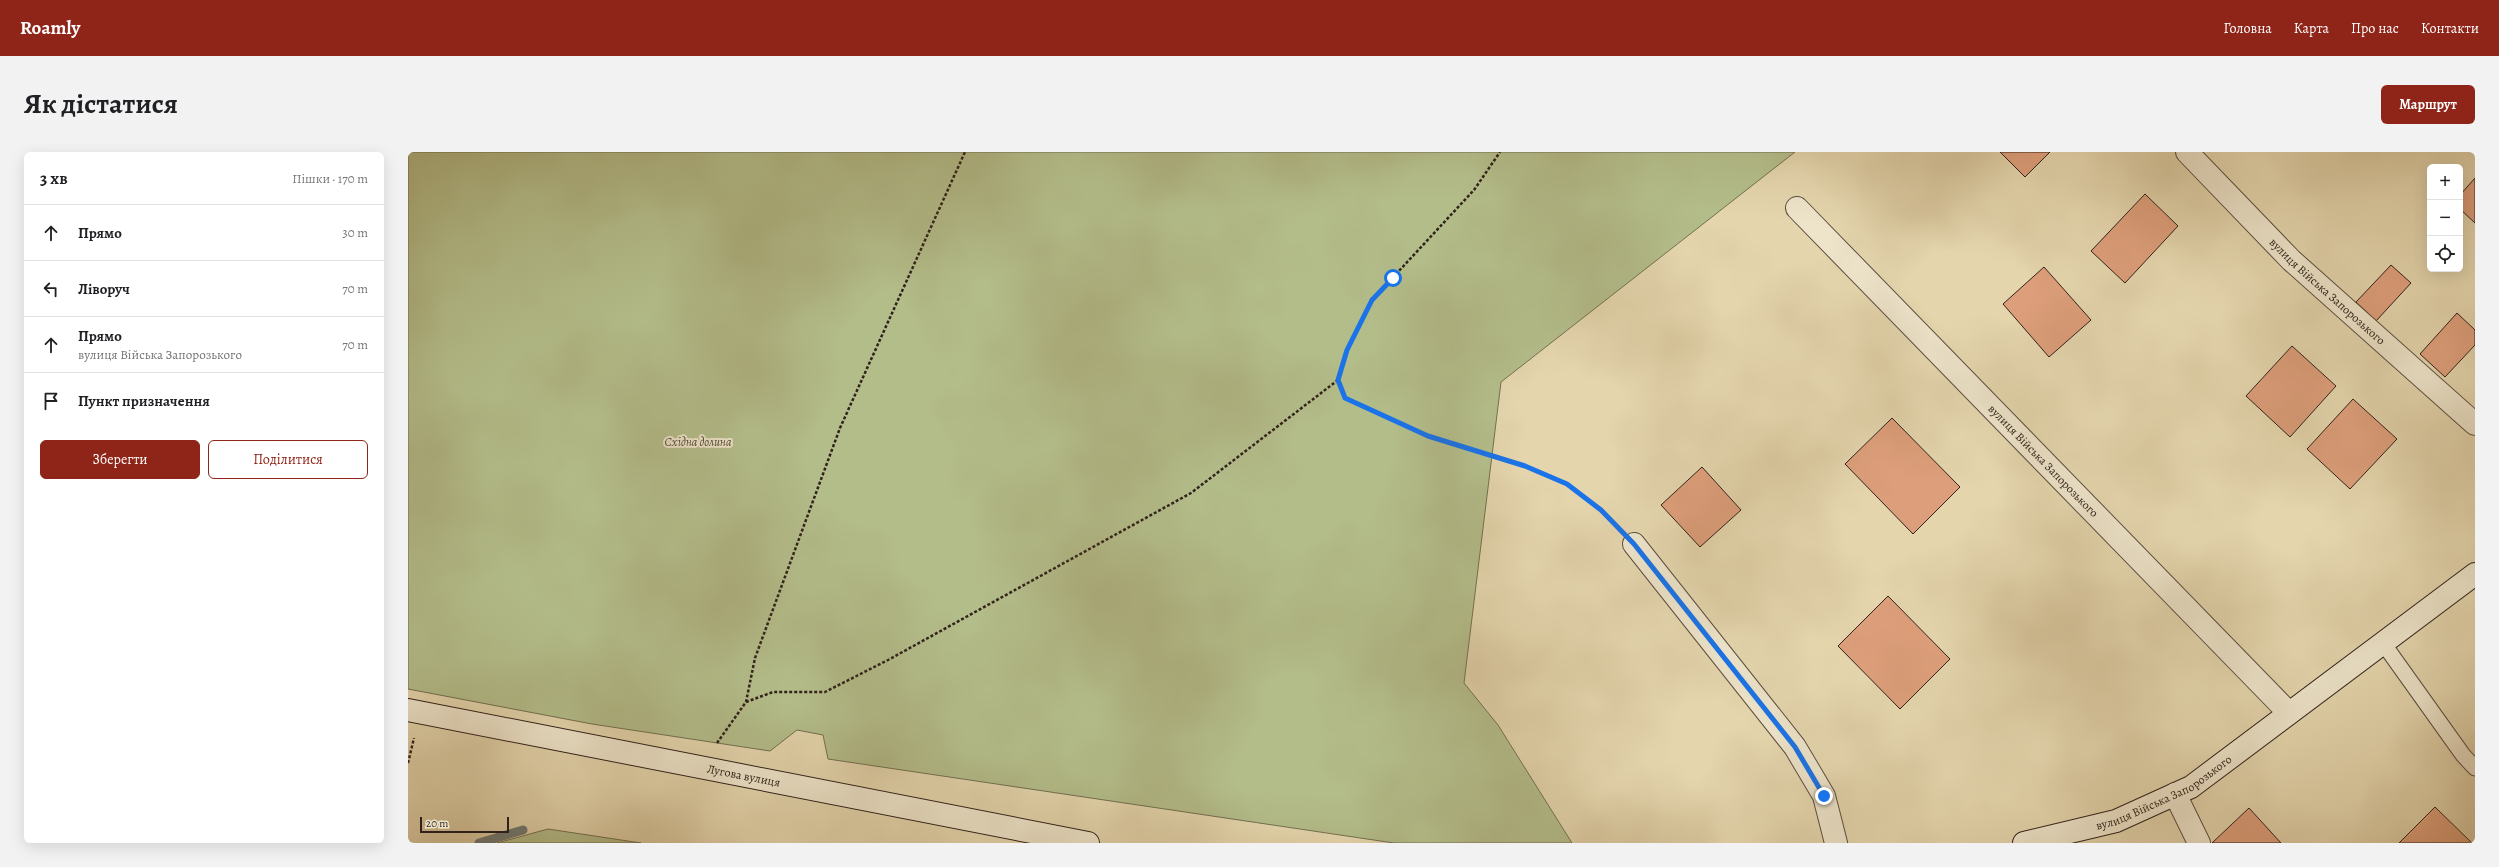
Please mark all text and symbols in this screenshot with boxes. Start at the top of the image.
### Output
text: Roamly [20,15,80,41]
text: Головна [2223,19,2272,38]
text: Карта [2294,19,2329,38]
text: Про нас [2351,19,2399,38]
text: Контакти [2421,19,2479,38]
text: Як дістатися [24,85,178,123]
button: Маршрут [2381,85,2475,124]
map controls [2427,164,2463,272]
button: + [2427,164,2463,200]
text: 3 хв [40,167,68,190]
text: Пішки · 170 m [292,170,368,187]
button: − [2427,200,2463,236]
icon: ahead [40,222,62,244]
text: Прямо [78,223,122,243]
text: 30 m [342,224,368,241]
street label: вулиця Війська Запорозького [2266,234,2389,348]
button: locate [2427,236,2463,272]
route start [1384,269,1402,287]
icon: left [40,278,62,300]
text: Ліворуч [78,279,130,299]
text: 70 m [342,280,368,297]
text: Прямо [78,326,122,346]
icon: ahead [40,334,62,356]
text: 70 m [342,336,368,353]
text: вулиця Війська Запорозького [78,346,242,363]
icon: arrive [40,390,62,412]
text: Пункт призначення [78,391,210,411]
street label: вулиця Війська Запорозького [1985,401,2102,521]
park label: Східна долина [664,434,732,450]
button: Зберегти [40,440,200,479]
button: Поділитися [208,440,368,479]
street label: вулиця Війська Запорозького [2094,751,2235,834]
street label: Лугова вулиця [706,761,782,791]
route end [1815,787,1833,805]
scale bar [420,815,509,834]
text: 20 m [426,816,448,831]

